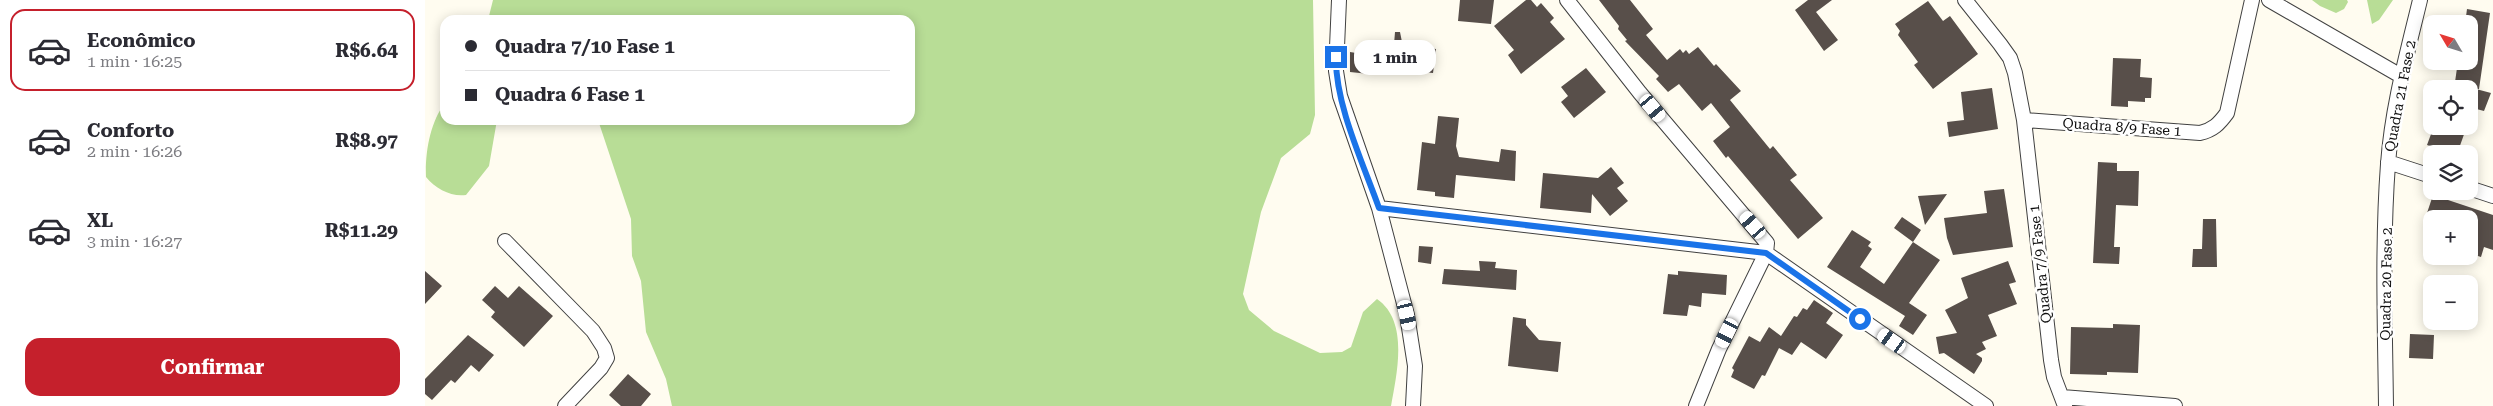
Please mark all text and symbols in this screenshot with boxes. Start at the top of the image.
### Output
north arrow [2423,15,2477,70]
map controls [2423,15,2478,330]
icon: car [27,28,72,73]
text: Econômico [87,29,195,52]
text: Quadra 7/10 Fase 1 [495,35,675,58]
text: R$6.64 [335,39,398,62]
street label: Quadra 21 Fase 2 [2381,39,2419,153]
callout: 1 min [1353,40,1436,74]
route end [1325,46,1347,68]
text: 1 min [1373,48,1417,67]
text: 1 min · 16:25 [87,52,182,71]
button: locate [2423,80,2478,135]
text: Quadra 6 Fase 1 [495,83,645,106]
car [1637,92,1668,124]
street label: Quadra 8/9 Fase 1 [2062,115,2182,139]
icon: car [27,118,72,163]
text: Conforto [87,119,174,142]
text: R$8.97 [335,129,398,152]
text: 2 min · 16:26 [87,142,182,161]
button: layers [2423,145,2478,200]
street label: Quadra 7/9 Fase 1 [2026,204,2054,324]
icon: car [27,208,72,253]
text: XL [87,209,113,232]
car [1737,209,1768,241]
button: + [2423,210,2478,265]
text: R$11.29 [325,219,398,242]
street label: Quadra 20 Fase 2 [2377,227,2395,341]
text: 3 min · 16:27 [87,232,182,251]
button: − [2423,275,2478,330]
car [1396,299,1417,331]
route start [1849,308,1871,330]
car [1713,316,1740,350]
car [1875,326,1908,356]
button: Confirmar [25,338,400,396]

